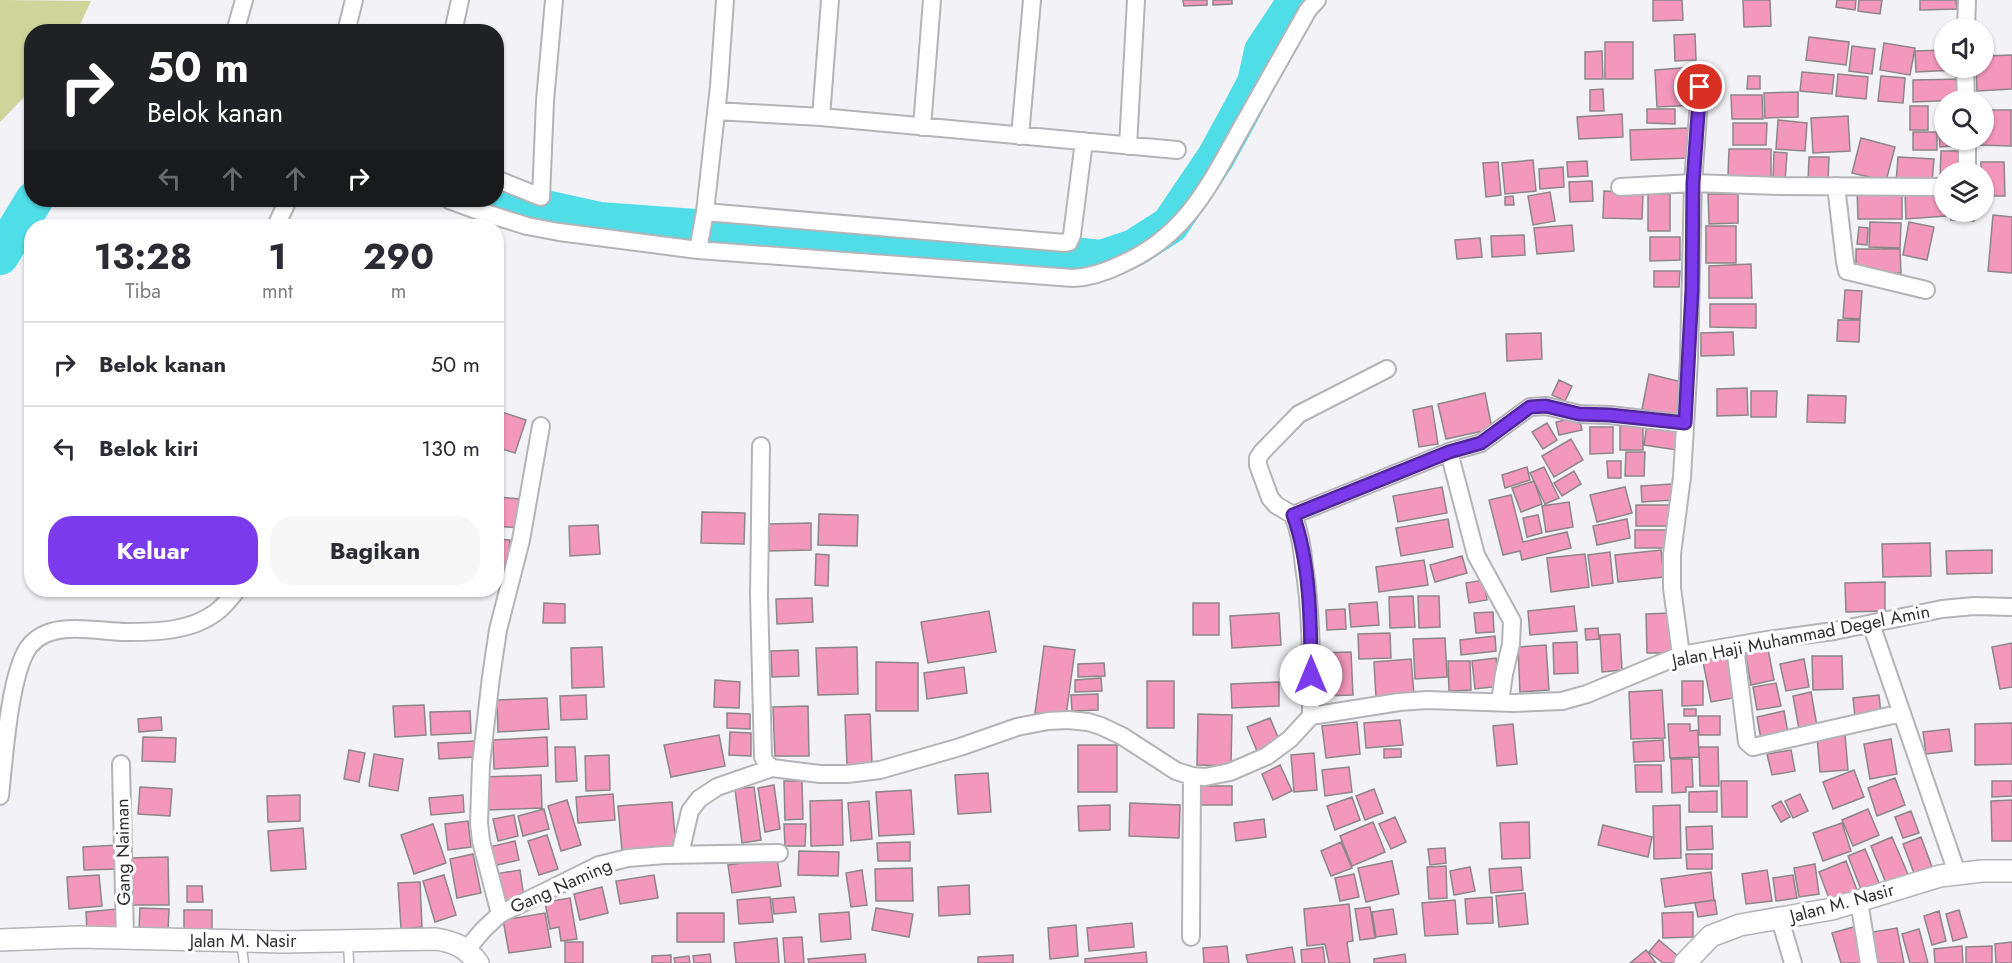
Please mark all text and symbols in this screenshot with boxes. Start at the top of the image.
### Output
map controls [1934,18,1994,222]
button: sound [1934,18,1994,78]
text: 50 m [147,37,249,98]
icon: right [48,48,126,126]
pin [1674,61,1725,112]
icon: arrive [1683,70,1716,103]
button: search [1934,90,1994,150]
text: Belok kanan [147,93,283,132]
icon: left [153,162,186,195]
icon: ahead [216,162,249,195]
icon: ahead [279,162,312,195]
icon: right [342,162,375,195]
button: layers [1934,162,1994,222]
text: 13:28 [94,230,192,282]
text: 1 [268,230,287,282]
text: 290 [363,230,434,282]
text: Tiba [125,277,161,306]
text: mnt [262,277,293,306]
text: m [391,277,406,306]
icon: right [48,348,81,381]
text: Belok kanan [99,348,226,380]
text: 50 m [431,348,480,380]
icon: left [48,432,81,465]
text: Belok kiri [99,432,198,464]
text: 130 m [421,432,480,464]
button: Keluar [48,516,258,585]
button: Bagikan [270,516,480,585]
street label: Jalan Haji Muhammad Degel Amin [1668,598,1932,674]
position arrow [1279,643,1343,707]
street label: Gang Naiman [109,798,137,906]
street label: Gang Naming [506,852,616,920]
street label: Jalan M. Nasir [1785,876,1898,930]
street label: Jalan M. Nasir [188,928,297,954]

